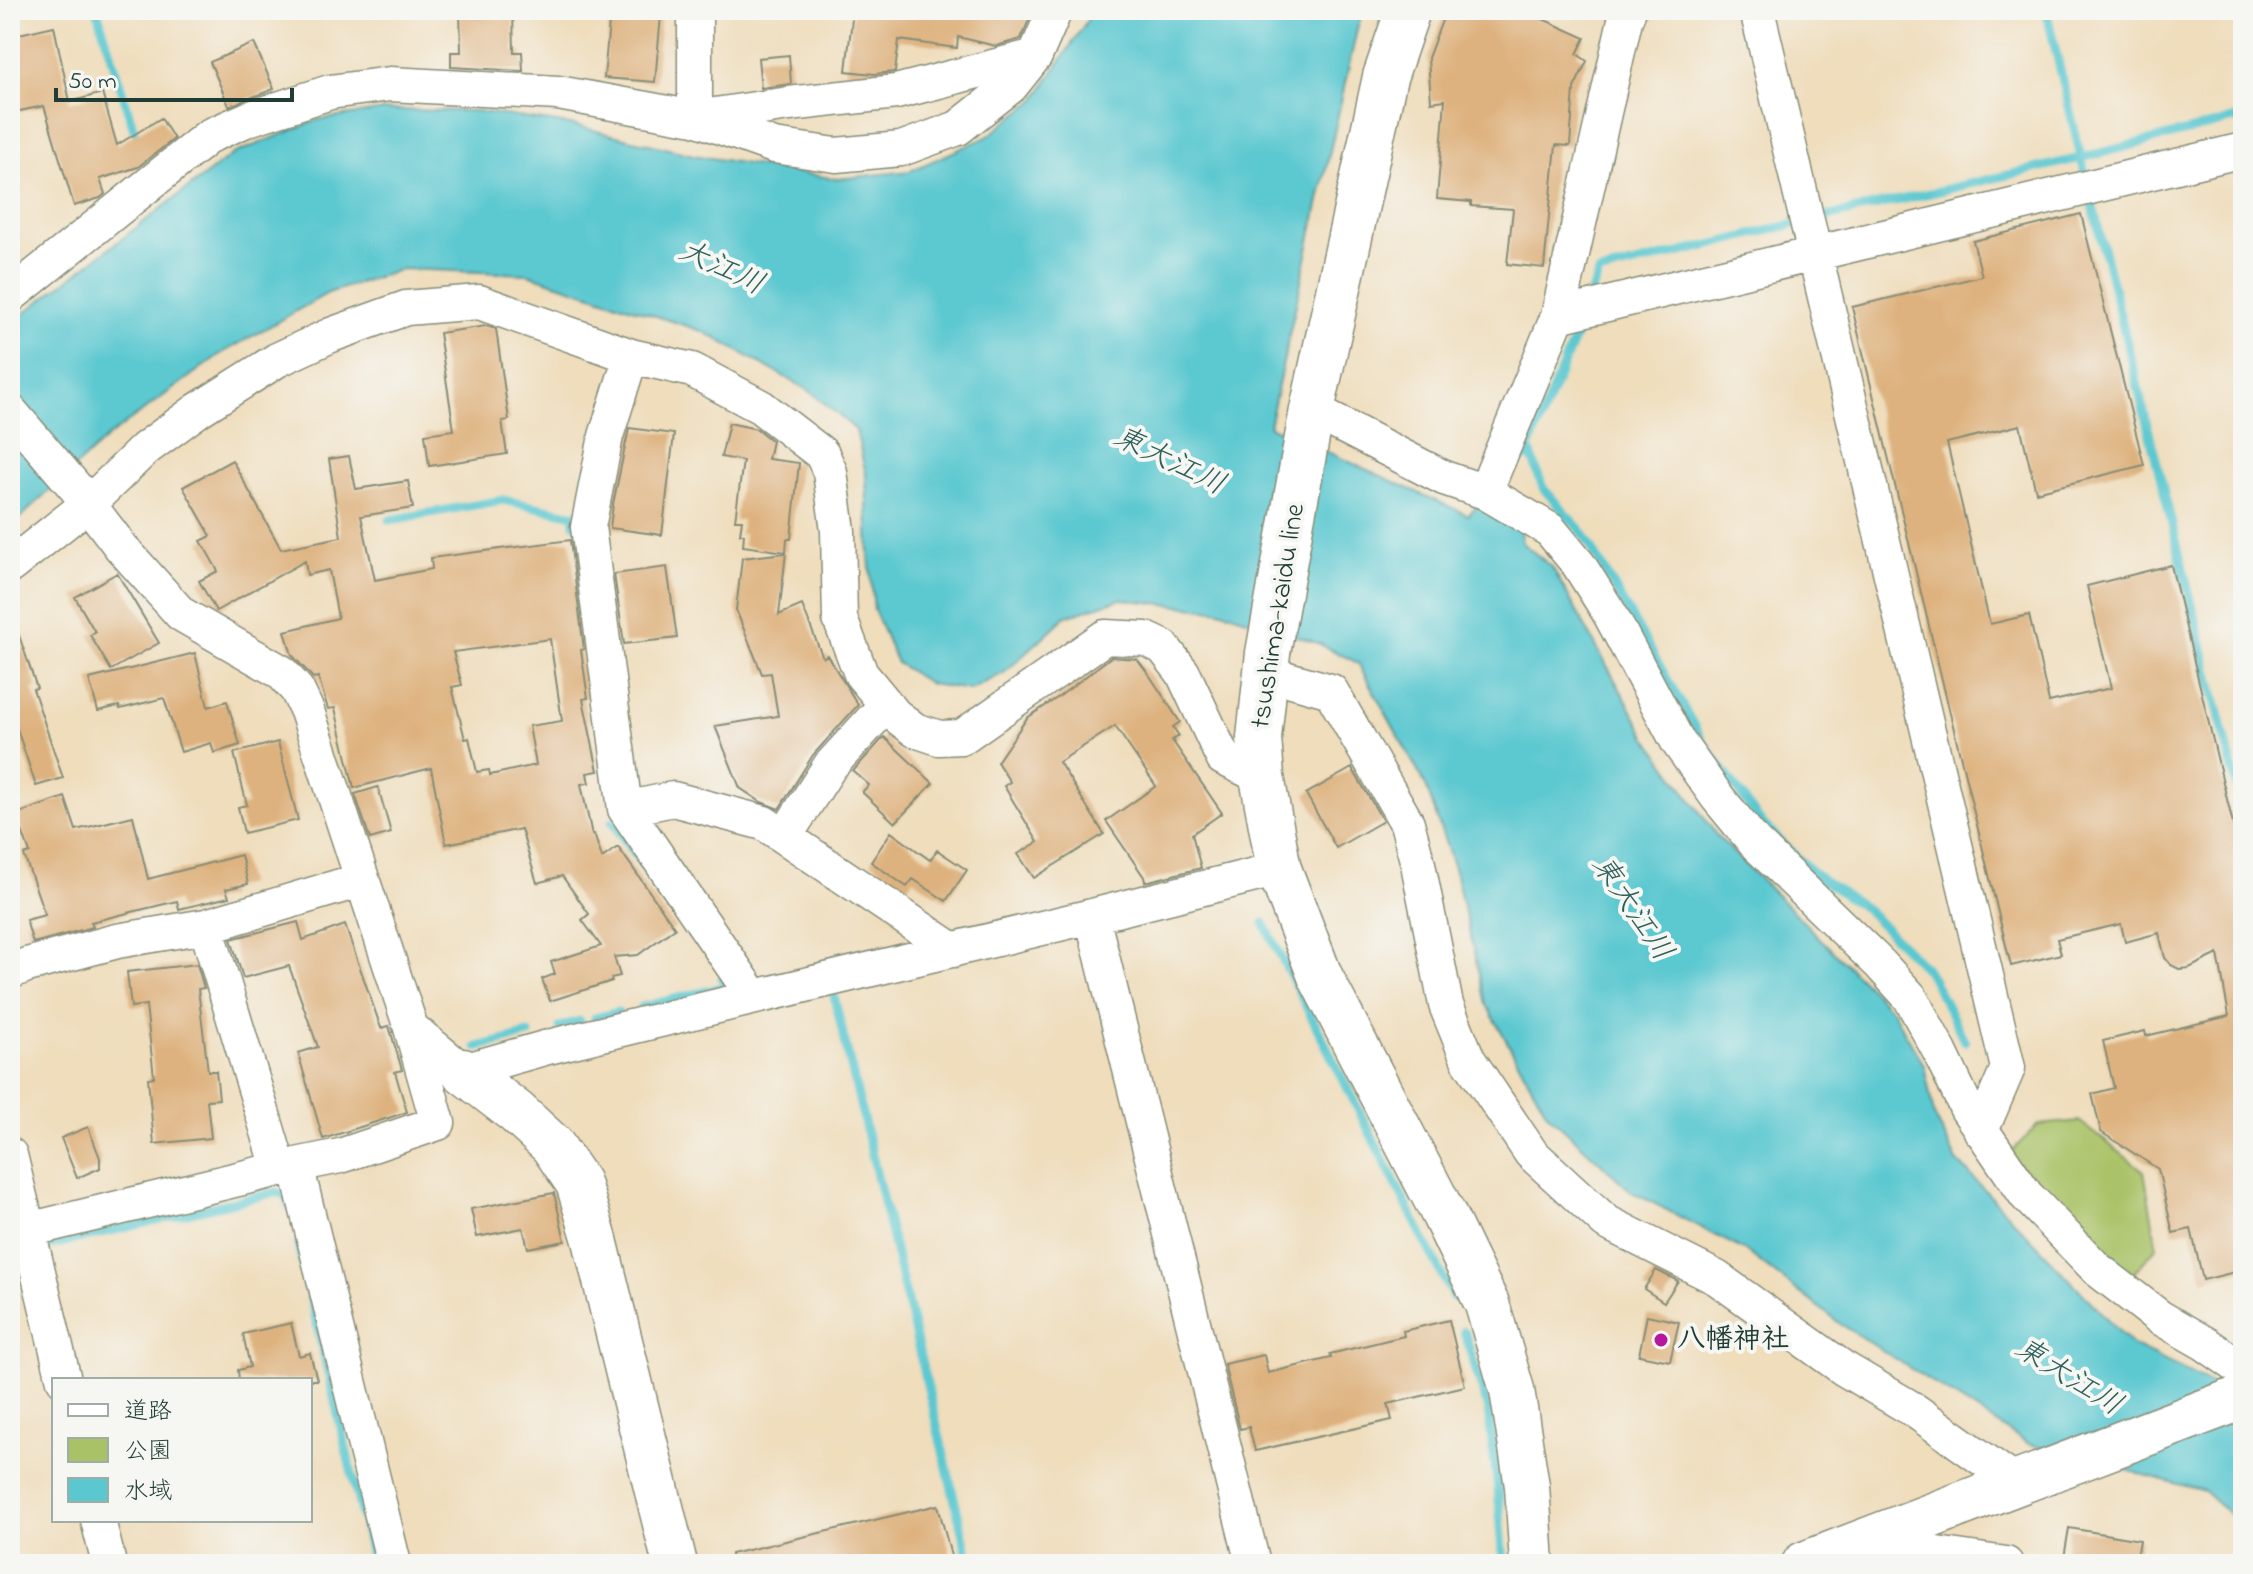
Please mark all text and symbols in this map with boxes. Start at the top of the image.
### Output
scale bar [56,52,292,102]
text: 50 m [68,65,117,100]
water label: 大江川 [671,230,771,308]
water label: 東大江川 [1105,416,1233,508]
street label: tsushima-kaidu line [1241,500,1317,731]
water label: 東大江川 [1579,847,1683,971]
place label: 八幡神社 [1677,1320,1789,1361]
water label: 東大江川 [2005,1328,2131,1428]
marker: 八幡神社 [1652,1331,1670,1349]
legend [52,1378,312,1522]
text: 道路 [124,1395,172,1430]
text: 公園 [124,1435,172,1470]
text: 水域 [124,1475,172,1510]

